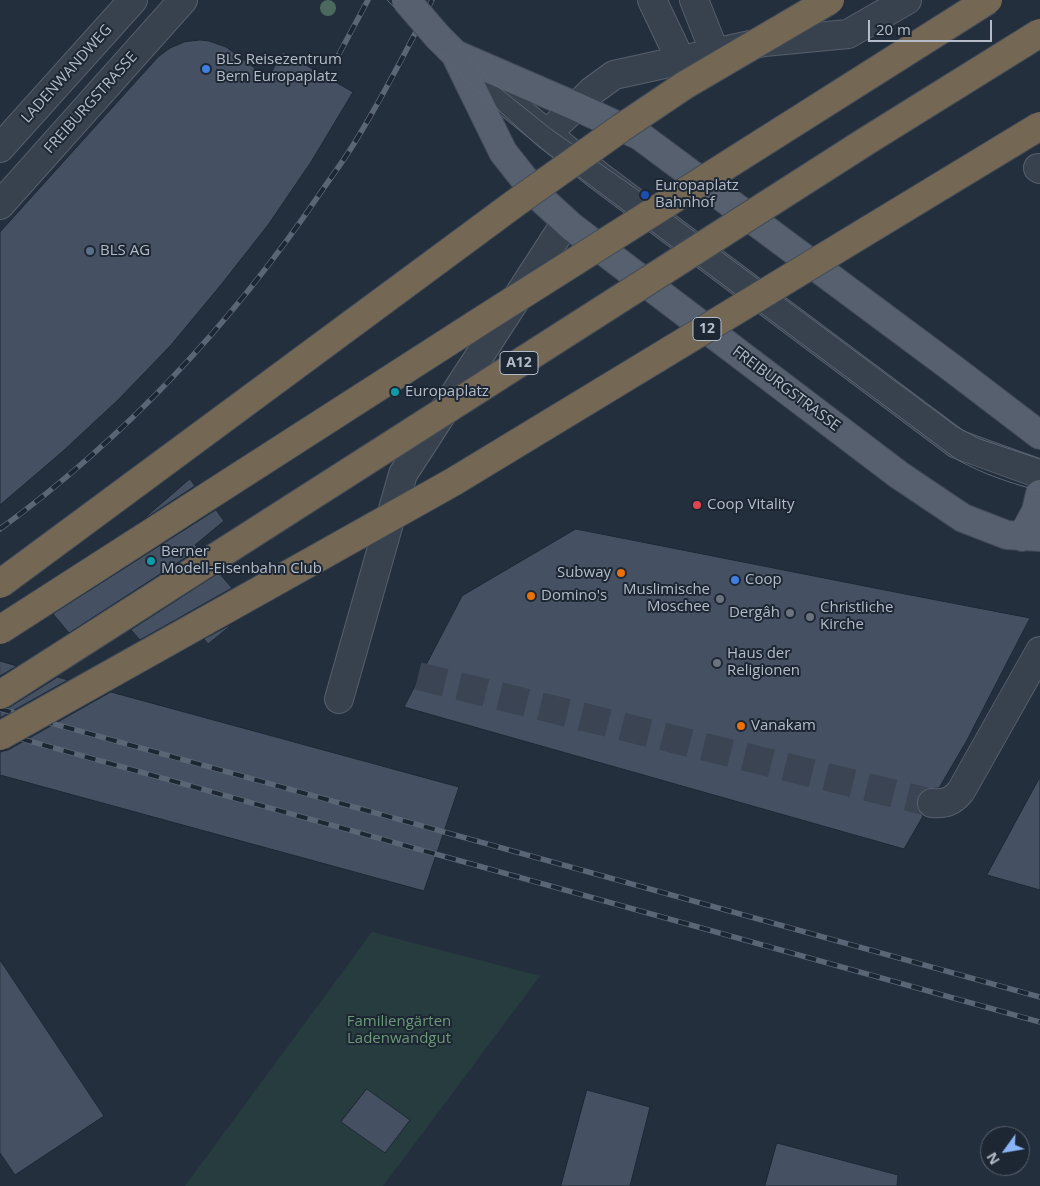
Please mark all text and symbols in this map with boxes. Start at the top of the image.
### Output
scale bar [870,10,994,42]
text: 20 m [876,19,911,39]
street label: LADENWANDWEG [18,21,116,127]
street label: FREIBURGSTRASSE [41,49,141,157]
place label: BLS Reisezentrum Bern Europaplatz [216,51,342,86]
marker: BLS Reisezentrum Bern Europaplatz [200,63,212,75]
place label: Europaplatz Bahnhof [655,177,739,212]
marker: Europaplatz Bahnhof [639,189,651,201]
place label: BLS AG [100,242,150,260]
marker: BLS AG [84,245,96,257]
road number: 12 [693,318,721,340]
street label: FREIBURGSTRASSE [729,343,843,435]
road number: A12 [500,352,538,374]
place label: Europaplatz [405,383,489,401]
marker: Europaplatz [389,386,401,398]
place label: Coop Vitality [707,496,794,514]
marker: Coop Vitality [691,499,703,511]
place label: Berner Modell-Eisenbahn Club [161,543,322,578]
marker: Berner Modell-Eisenbahn Club [145,555,157,567]
place label: Subway [557,564,611,582]
marker: Subway [615,567,627,579]
place label: Coop [745,571,782,589]
marker: Coop [729,574,741,586]
place label: Muslimische Moschee [623,581,710,616]
place label: Domino's [541,587,607,605]
marker: Domino's [525,590,537,602]
marker: Muslimische Moschee [714,593,726,605]
place label: Christliche Kirche [820,599,893,634]
place label: Dergâh [729,604,780,622]
marker: Dergâh [784,607,796,619]
marker: Christliche Kirche [804,611,816,623]
place label: Haus der Religionen [727,645,800,680]
marker: Haus der Religionen [711,657,723,669]
place label: Vanakam [751,717,816,735]
marker: Vanakam [735,720,747,732]
park label: Familiengärten Ladenwandgut [347,1013,451,1048]
north arrow [980,1126,1030,1176]
text: N [982,1149,1004,1169]

